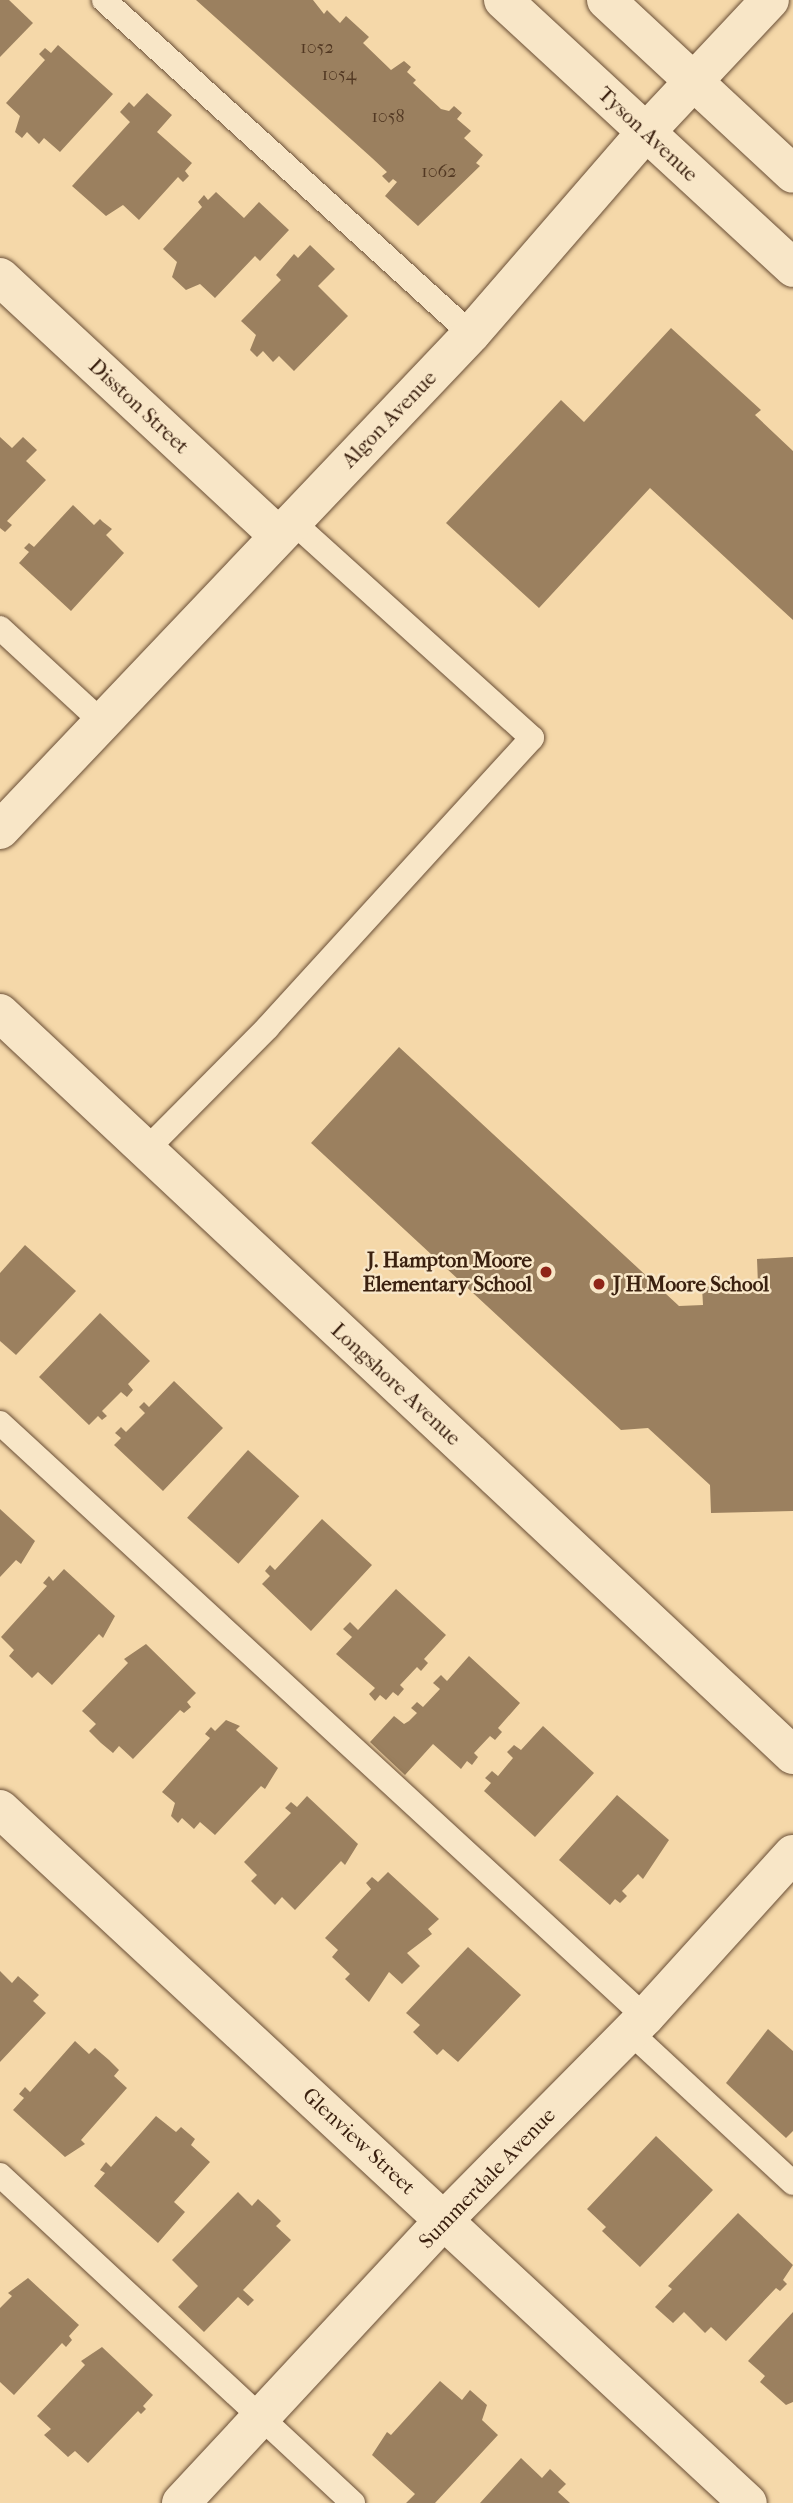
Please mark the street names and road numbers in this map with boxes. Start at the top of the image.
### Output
street label: Tyson Avenue [593,81,703,187]
street label: Disston Street [84,353,194,459]
street label: Algon Avenue [336,365,442,473]
street label: Longshore Avenue [326,1317,466,1451]
street label: Glenview Street [297,2082,421,2200]
street label: Summerdale Avenue [413,2102,561,2254]

